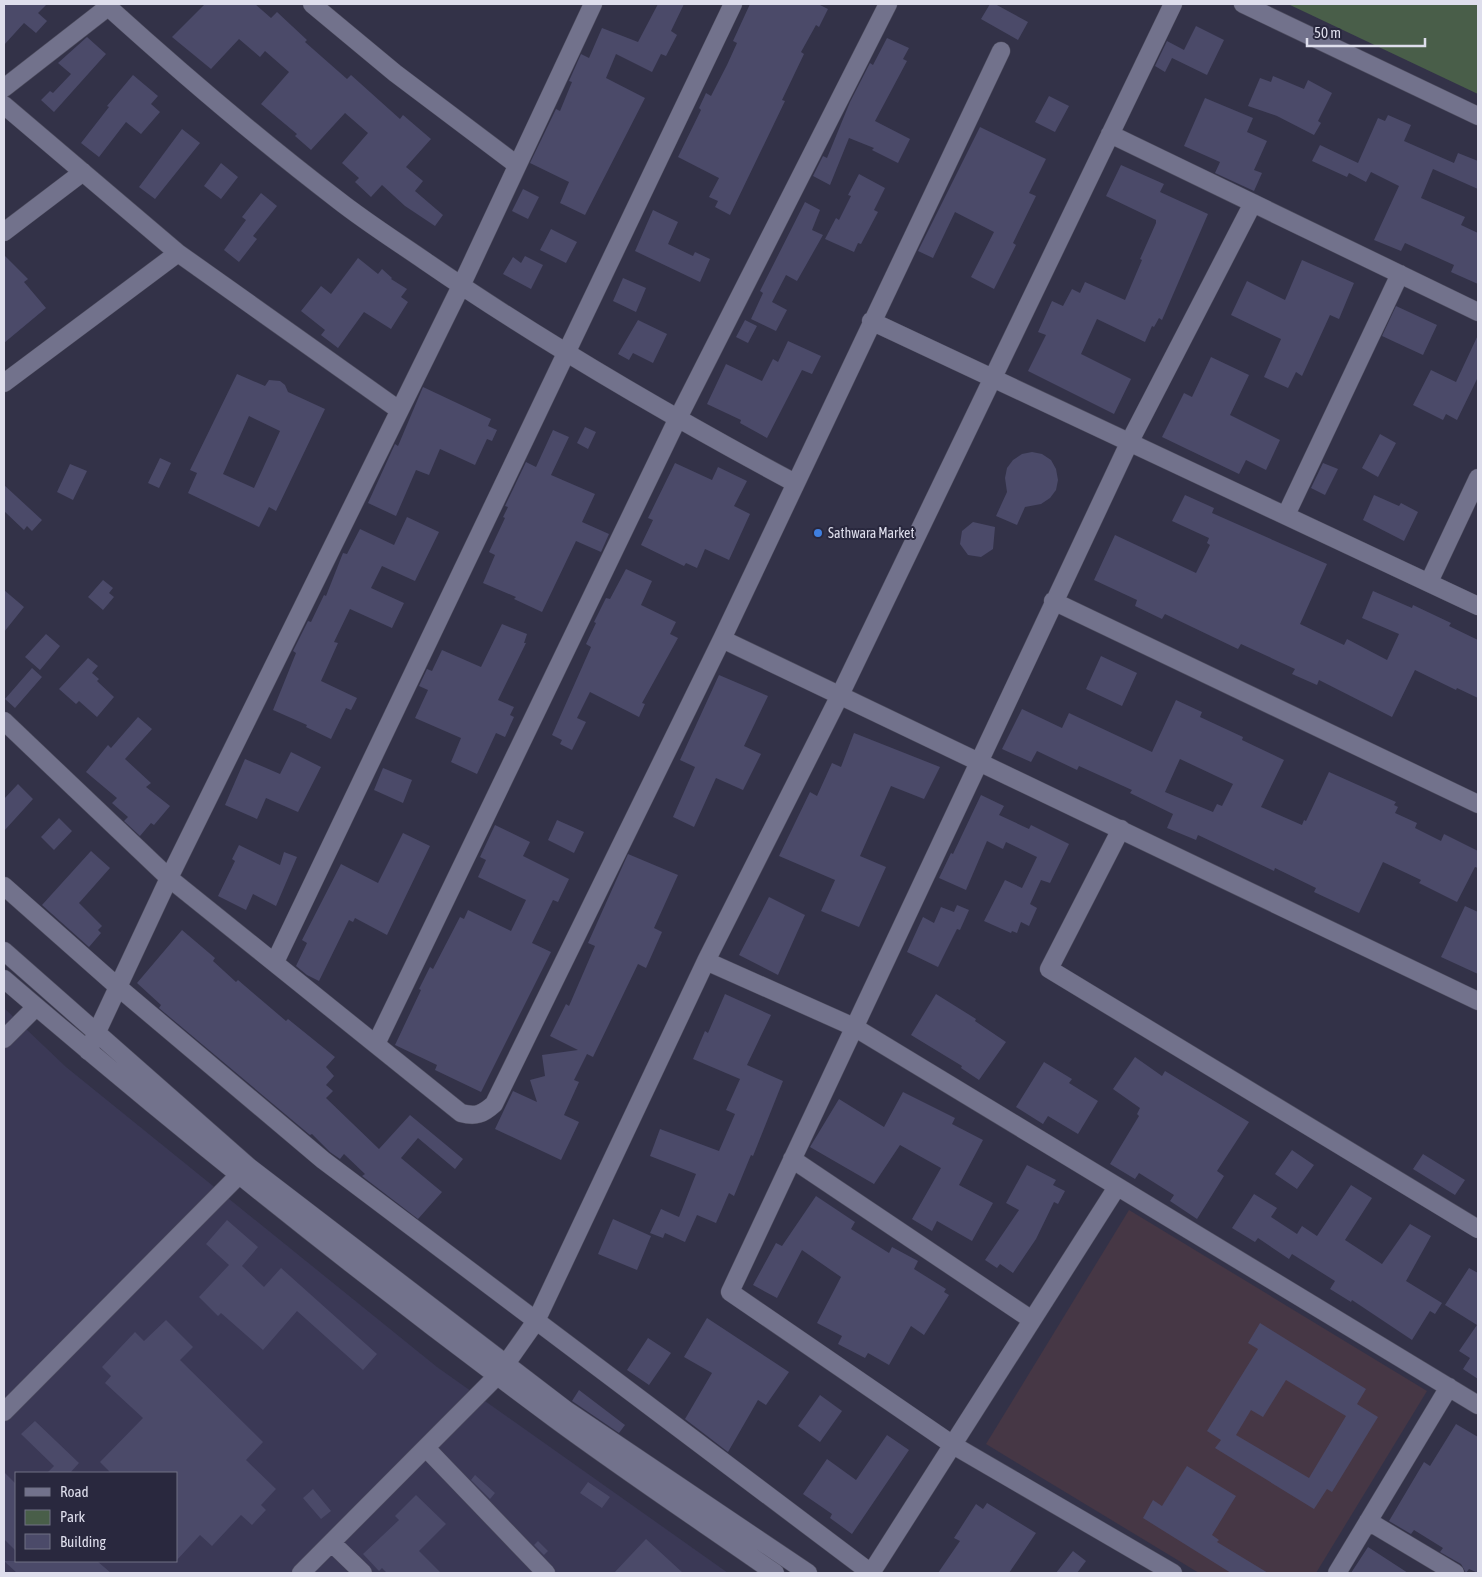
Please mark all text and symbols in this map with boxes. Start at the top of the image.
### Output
scale bar [1307,15,1424,47]
text: 50 m [1314,24,1341,41]
place label: Sathwara Market [828,525,915,541]
marker: Sathwara Market [812,527,824,539]
legend [15,1472,178,1562]
text: Road [60,1483,89,1500]
text: Park [60,1508,85,1525]
text: Building [60,1533,106,1550]

